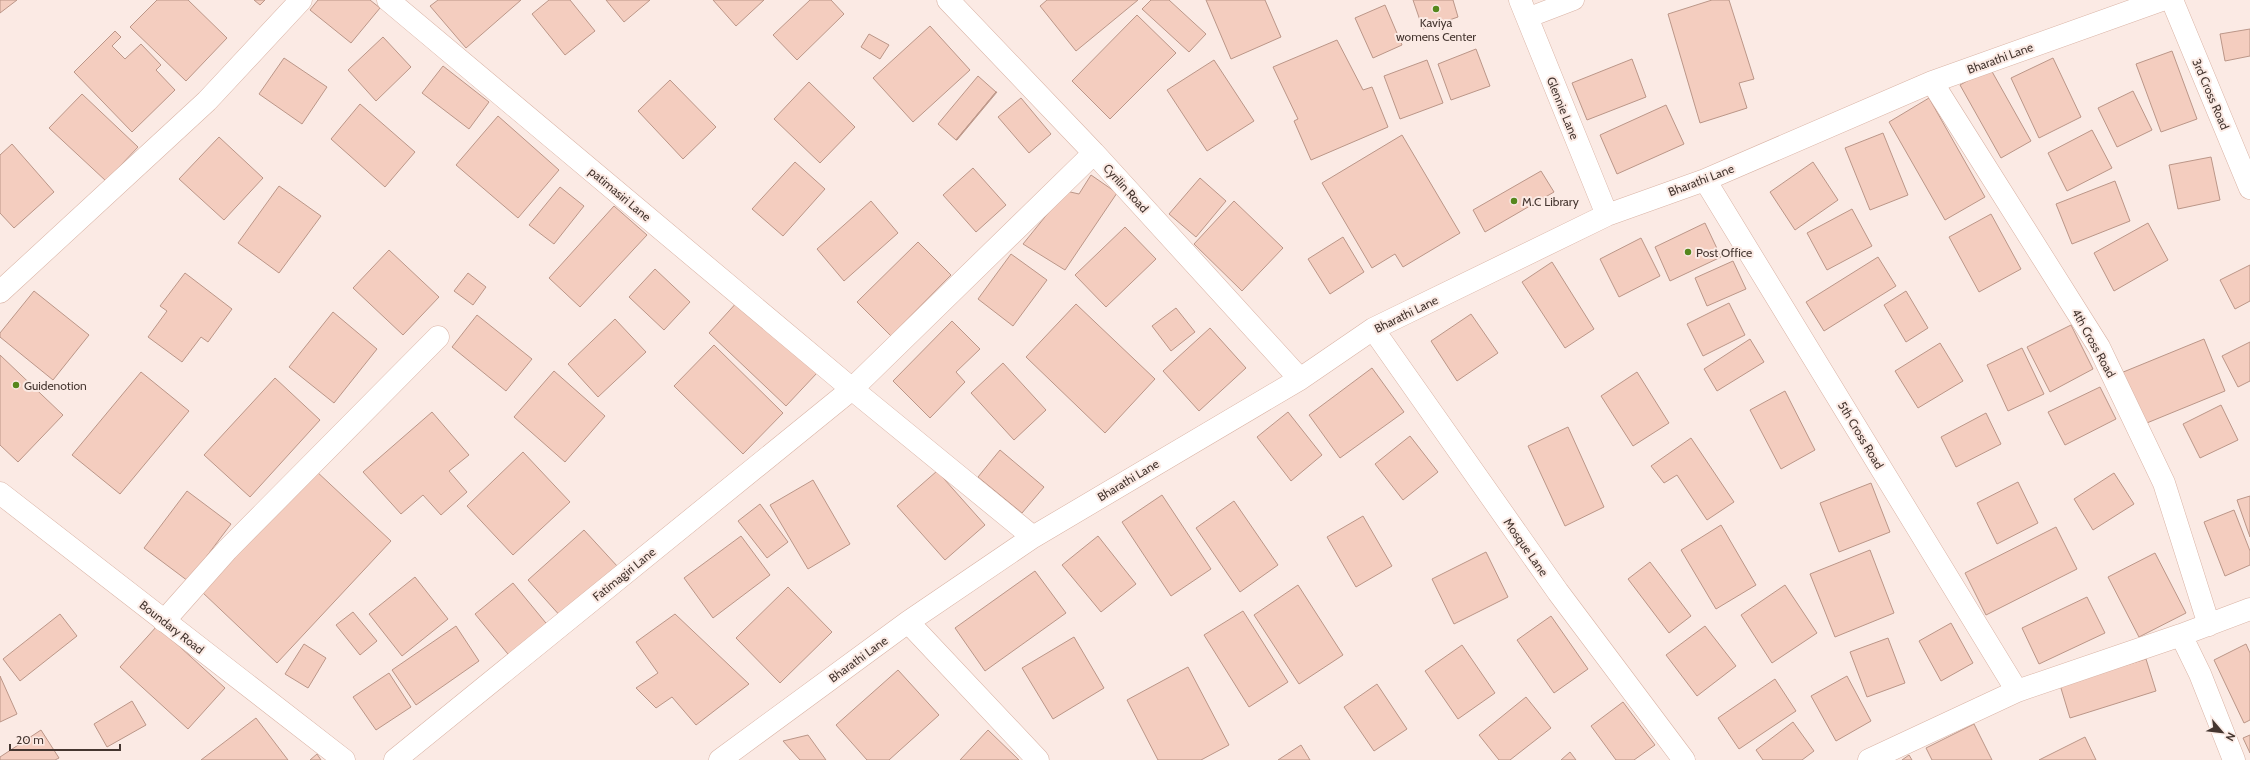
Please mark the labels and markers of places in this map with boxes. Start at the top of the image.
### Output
marker: Kaviya womens Center [1431,4,1441,14]
place label: Kaviya womens Center [1396,15,1476,44]
place label: M.C Library [1522,194,1579,209]
marker: M.C Library [1509,196,1519,206]
place label: Post Office [1696,245,1752,260]
marker: Post Office [1683,247,1693,257]
place label: Guidenotion [24,378,87,393]
marker: Guidenotion [11,380,21,390]

